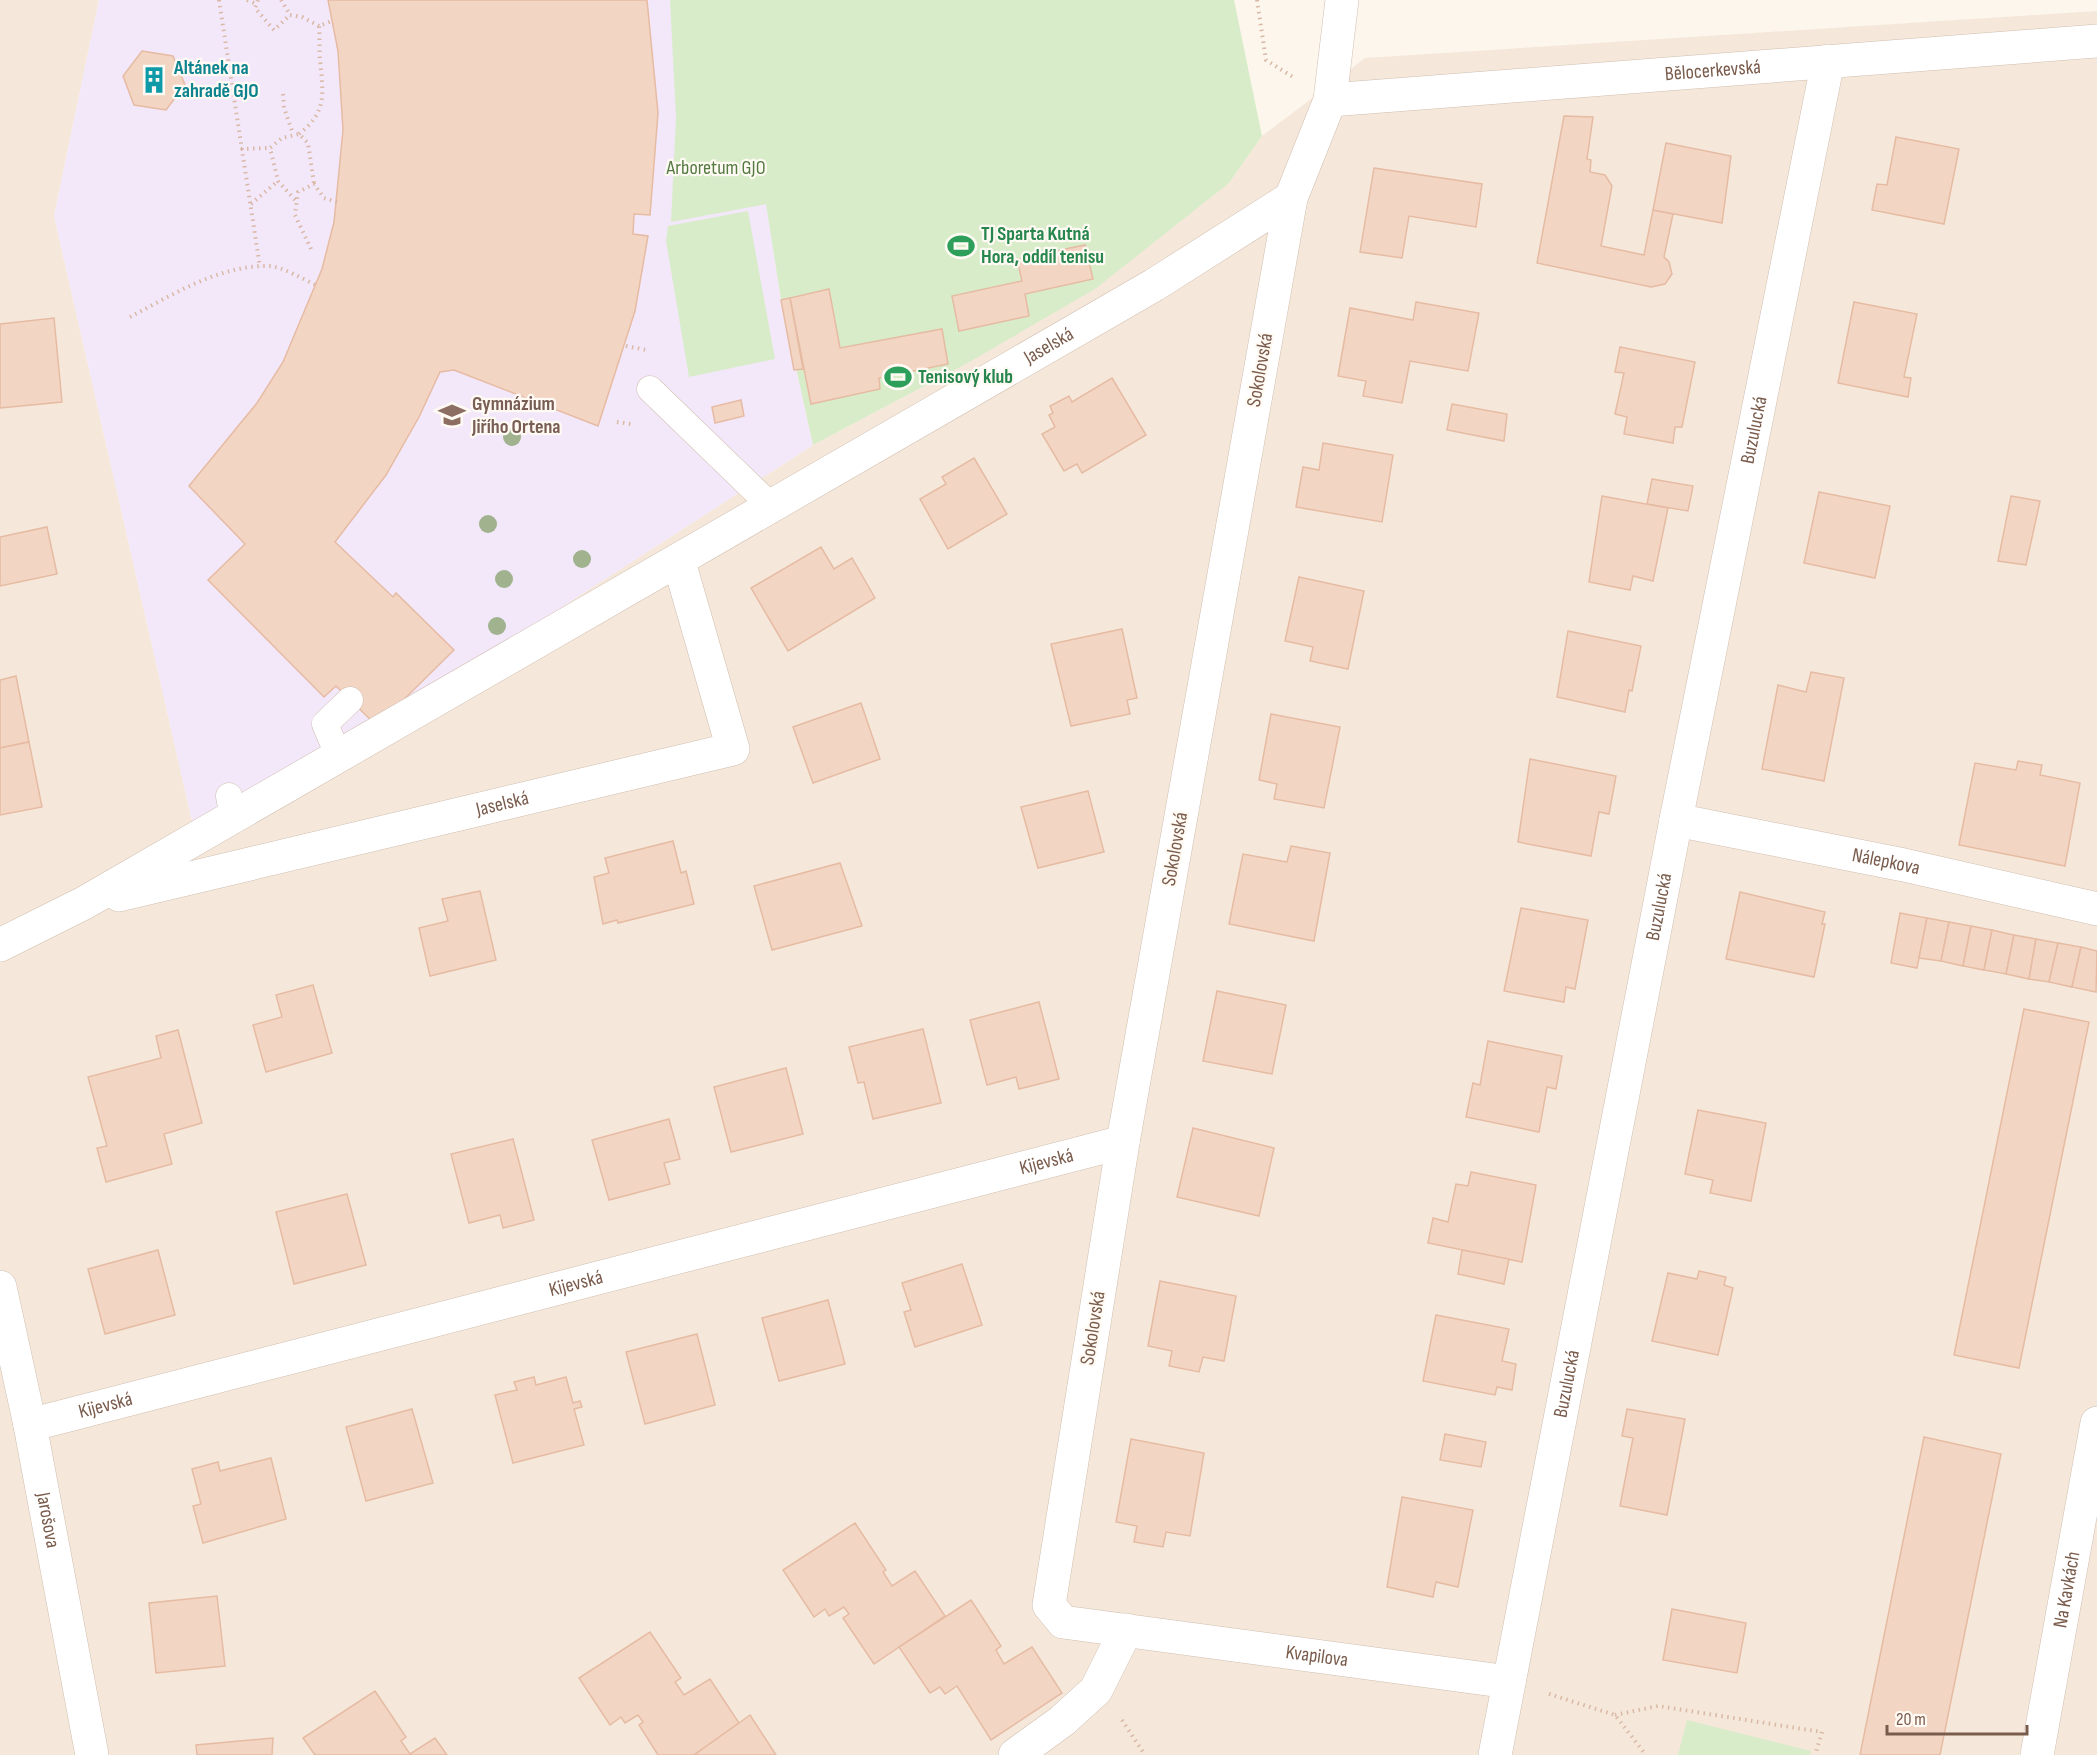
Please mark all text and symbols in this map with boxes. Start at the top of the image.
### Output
street label: Bělocerkevská [1664,55,1762,86]
place label: Altánek na zahradě GJO [173,56,259,103]
building icon: Altánek na zahradě GJO [139,65,169,95]
park label: Arboretum GJO [665,156,766,180]
place label: TJ Sparta Kutná Hora, oddíl tenisu [981,222,1104,269]
sports icon: TJ Sparta Kutná Hora, oddíl tenisu [946,231,976,261]
street label: Jaselská [1019,322,1078,370]
street label: Sokolovská [1242,331,1278,409]
sports icon: Tenisový klub [883,362,913,392]
place label: Tenisový klub [918,365,1013,389]
place label: Gymnázium Jiřího Ortena [471,392,561,439]
street label: Buzulucká [1736,394,1773,466]
school or university icon: Gymnázium Jiřího Ortena [437,400,467,430]
street label: Jaselská [473,786,531,822]
street label: Sokolovská [1157,810,1193,888]
street label: Nálepkova [1850,843,1922,880]
street label: Buzulucká [1641,871,1677,943]
street label: Kijevská [1017,1143,1076,1180]
street label: Kijevská [547,1265,605,1302]
street label: Sokolovská [1075,1289,1111,1367]
street label: Buzulucká [1549,1348,1585,1420]
street label: Kijevská [76,1387,135,1424]
street label: Jarošova [31,1489,65,1550]
street label: Na Kavkách [2048,1550,2086,1630]
street label: Kvapilova [1284,1640,1349,1672]
scale bar [1887,1698,2026,1736]
text: 20 m [1896,1709,1926,1730]

